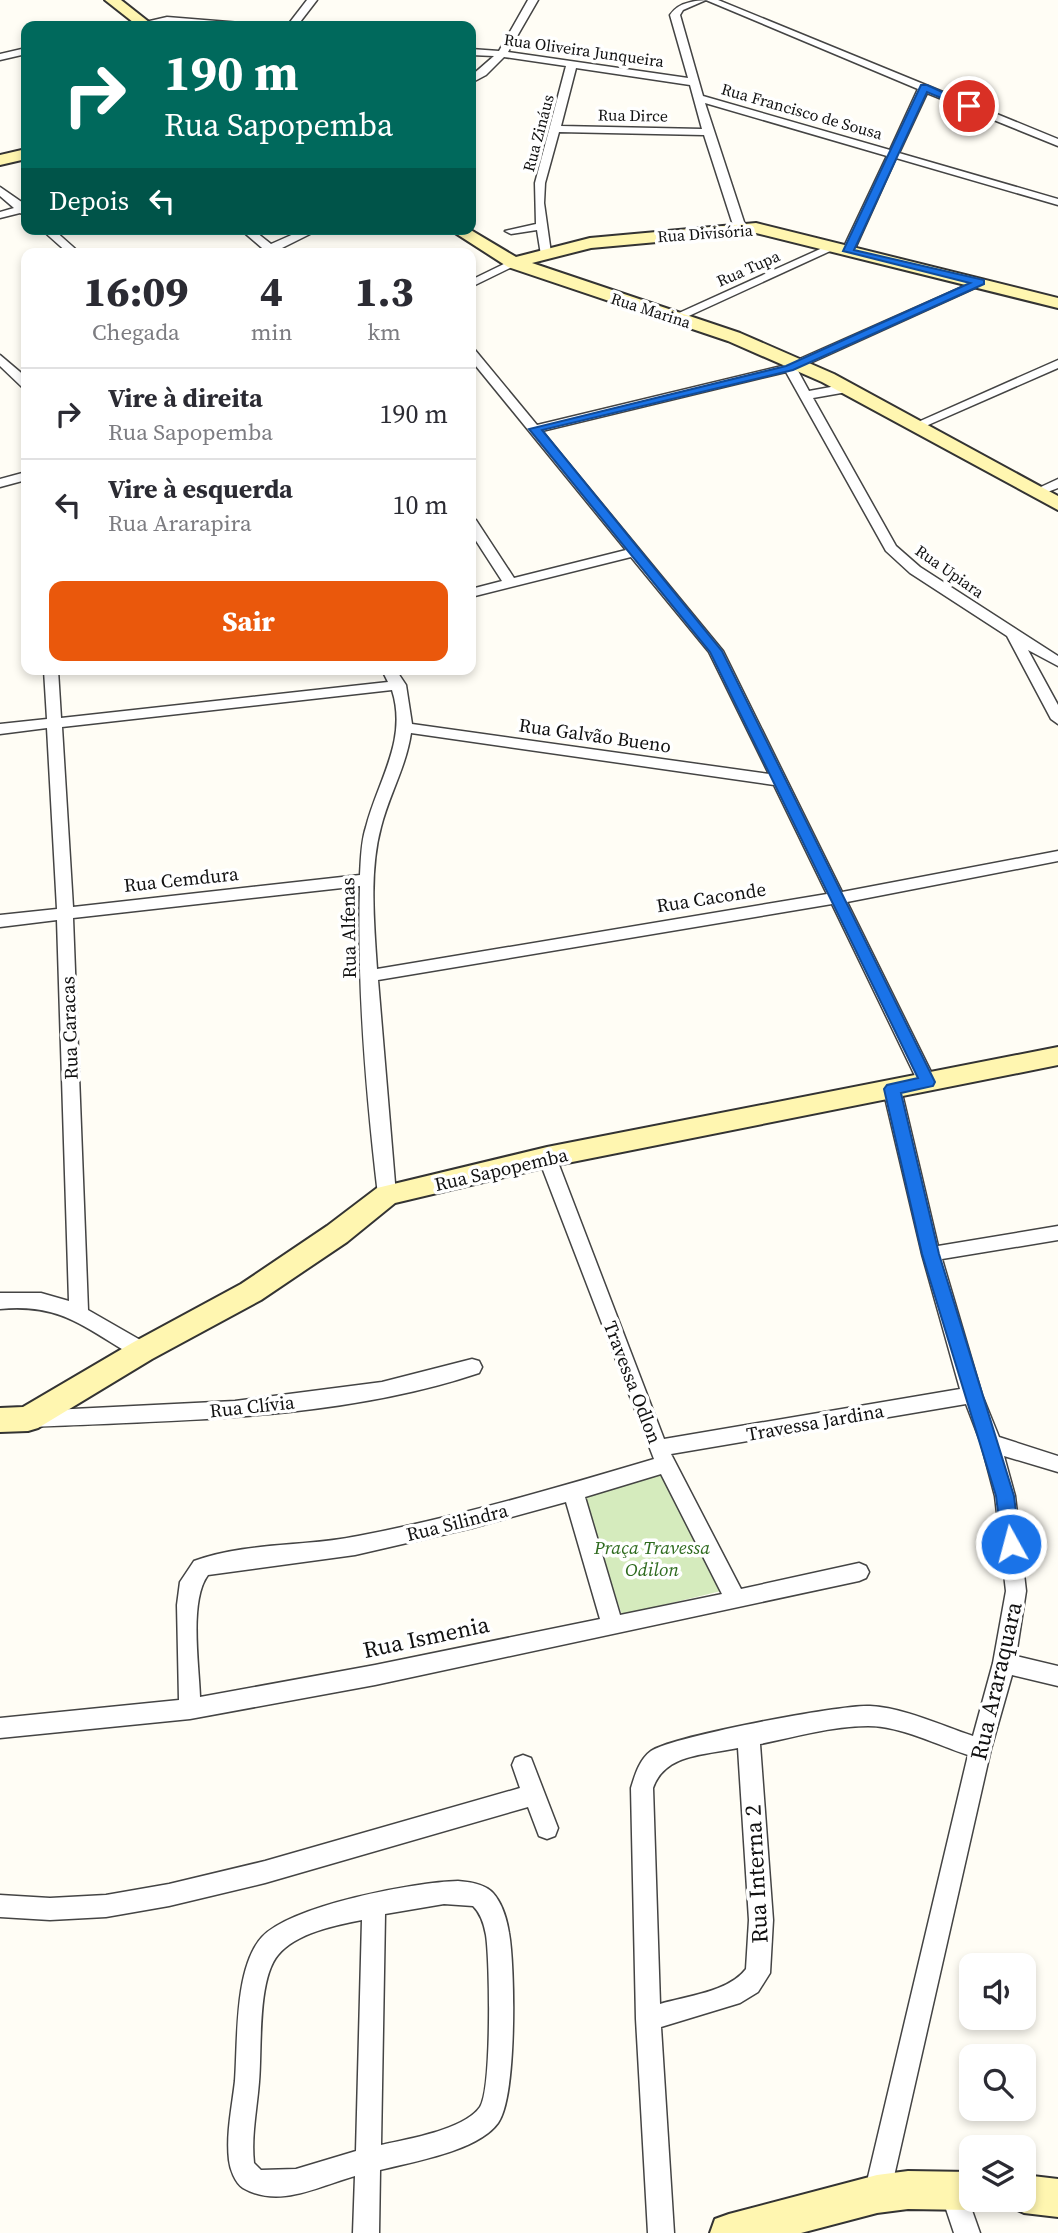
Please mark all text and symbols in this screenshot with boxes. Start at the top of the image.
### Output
street label: Rua Oliveira Junqueira [503,28,666,72]
text: 190 m [164,39,299,106]
icon: right [49,49,140,140]
pin [939,76,999,136]
street label: Rua Francisco de Sousa [719,77,886,145]
icon: arrive [950,87,988,125]
street label: Rua Zináus [517,92,559,174]
text: Rua Sapopemba [164,103,393,147]
street label: Rua Dirce [598,103,668,127]
icon: left [143,182,181,220]
text: Depois [49,183,129,219]
street label: Rua Divisória [657,219,754,247]
street label: Rua Tupa [713,244,784,292]
text: 16:09 [83,262,189,320]
text: 4 [260,262,283,320]
text: 1.3 [355,262,414,320]
street label: Rua Marina [608,287,695,334]
text: Chegada [92,316,180,348]
text: min [251,316,292,348]
text: km [368,316,401,348]
text: Vire à direita [108,380,263,416]
icon: right [49,395,87,433]
text: 190 m [380,396,448,432]
text: Rua Sapopemba [108,416,273,448]
text: Vire à esquerda [108,471,293,507]
icon: left [49,486,87,524]
text: 10 m [393,487,448,523]
text: Rua Ararapira [108,507,252,539]
street label: Rua Upiara [911,539,989,603]
button: Sair [49,581,448,661]
street label: Rua Galvão Bueno [517,711,673,759]
street label: Rua Cemdura [122,860,240,898]
street label: Rua Caconde [654,876,768,918]
street label: Rua Alfenas [334,877,362,979]
street label: Rua Caracas [54,976,84,1080]
street label: Rua Sapopemba [432,1141,571,1197]
street label: Travessa Odlon [598,1317,668,1447]
street label: Rua Clívia [208,1389,296,1423]
street label: Travessa Jardina [744,1397,886,1447]
street label: Rua Silindra [403,1497,511,1547]
position arrow [974,1507,1048,1581]
park label: Praça Travessa Odilon [593,1534,710,1582]
street label: Rua Araraquara [962,1598,1030,1763]
street label: Rua Ismenia [360,1608,492,1666]
street label: Rua Interna 2 [736,1804,776,1944]
map controls [959,1953,1036,2212]
button: sound [959,1953,1036,2030]
button: search [959,2044,1036,2121]
button: layers [959,2135,1036,2212]

